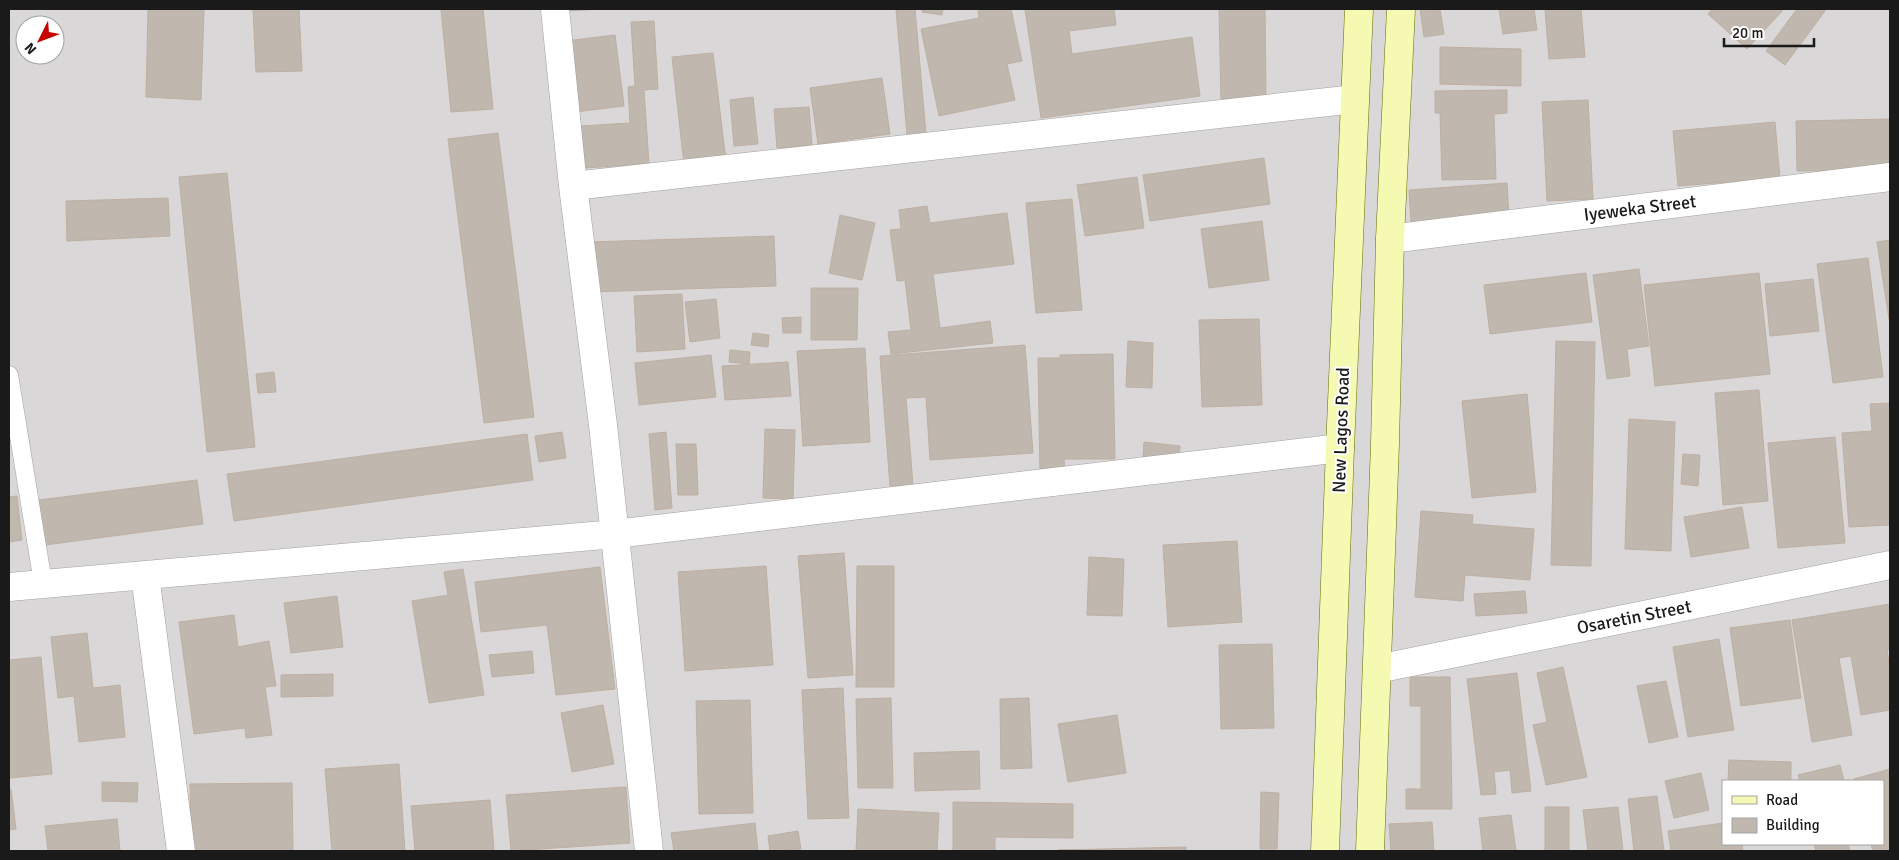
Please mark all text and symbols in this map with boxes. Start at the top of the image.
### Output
north arrow [15,15,65,65]
scale bar [1724,15,1814,47]
text: 20 m [1732,24,1763,42]
text: N [21,39,40,58]
street label: Iyeweka Street [1583,190,1697,226]
street label: New Lagos Road [1328,367,1354,493]
street label: Osaretin Street [1575,595,1693,639]
legend [1722,780,1884,845]
text: Road [1766,791,1798,809]
text: Building [1766,816,1820,834]

